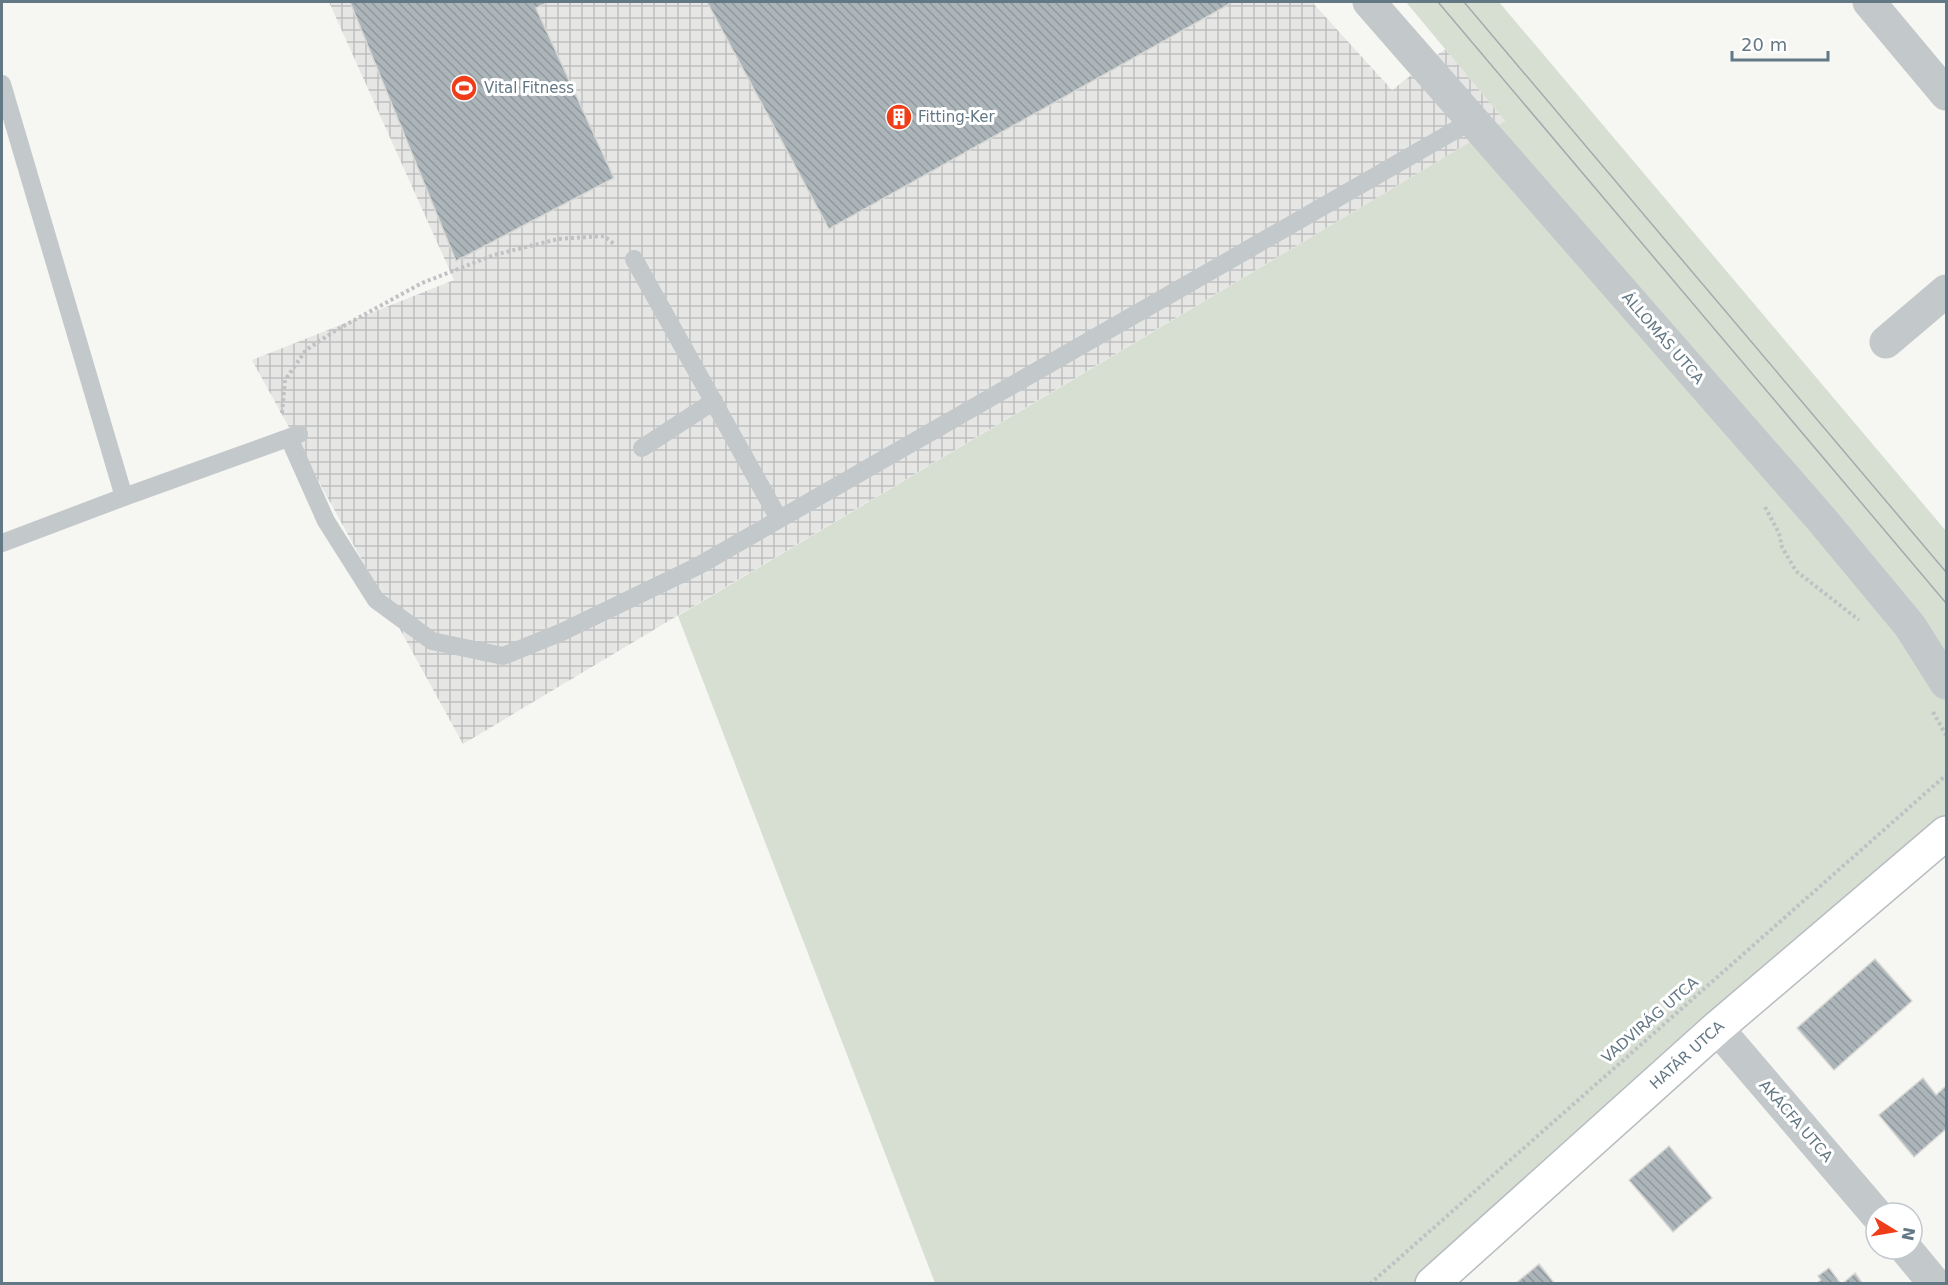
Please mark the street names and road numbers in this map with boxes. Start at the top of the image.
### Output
street label: ÁLLOMÁS UTCA [1618,288,1709,388]
street label: VADVIRÁG UTCA [1597,972,1702,1067]
street label: HATÁR UTCA [1645,1016,1728,1093]
street label: AKÁCFA UTCA [1756,1076,1838,1166]

